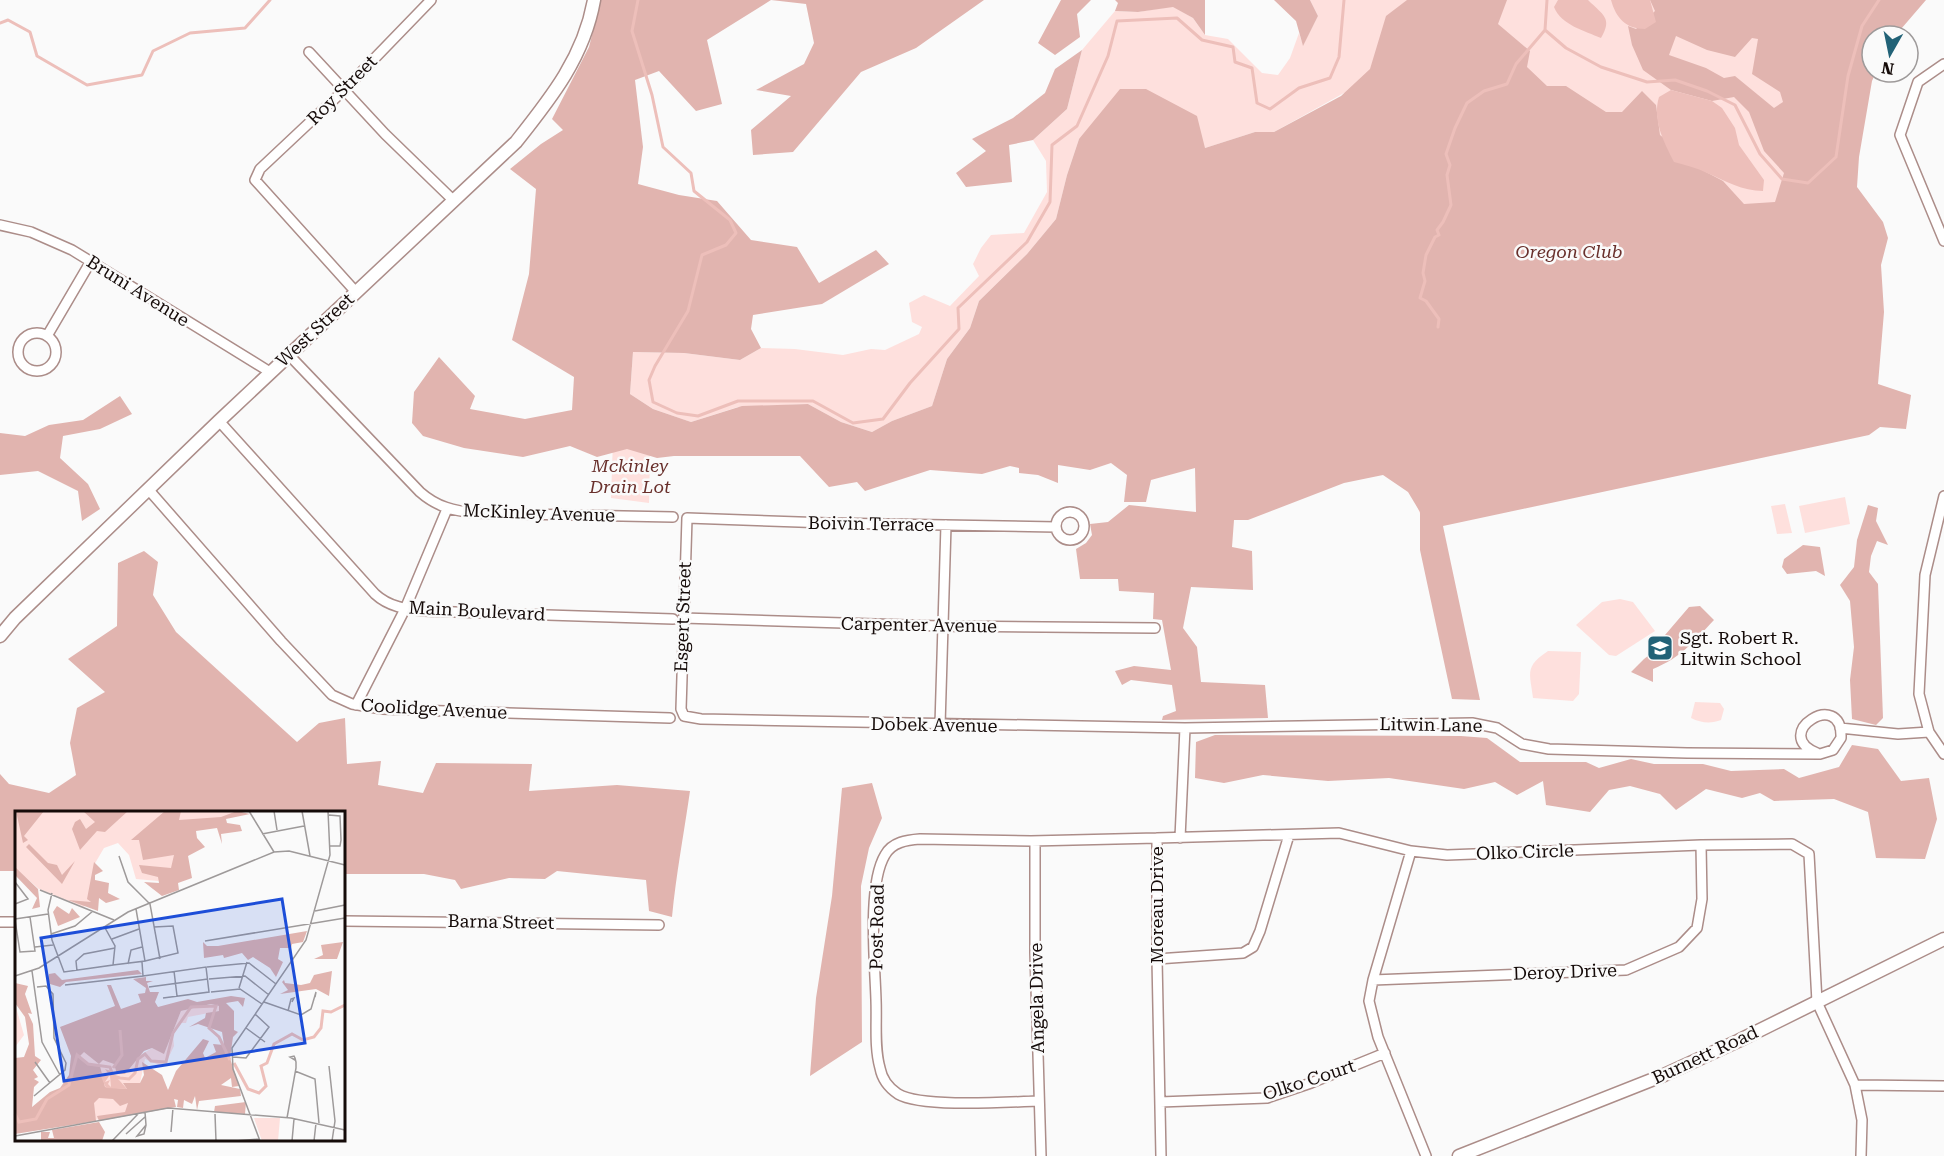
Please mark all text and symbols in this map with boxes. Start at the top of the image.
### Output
north arrow [1860,24,1920,84]
street label: Roy Street [302,50,381,129]
text: N [1880,58,1895,79]
park label: Oregon Club [1516,241,1622,262]
street label: Bruni Avenue [83,251,194,331]
street label: West Street [271,288,358,371]
park label: Mckinley Drain Lot [588,455,671,497]
street label: McKinley Avenue [463,499,616,526]
street label: Boivin Terrace [808,512,934,535]
street label: Esgert Street [670,561,695,673]
street label: Main Boulevard [408,596,546,625]
street label: Carpenter Avenue [841,613,997,636]
place label: Sgt. Robert R. Litwin School [1680,627,1802,669]
school or university icon: Sgt. Robert R. Litwin School [1645,633,1675,663]
street label: Coolidge Avenue [360,694,508,723]
street label: Dobek Avenue [870,713,998,736]
street label: Litwin Lane [1379,713,1483,736]
inset map [15,811,345,1141]
street label: Olko Circle [1476,839,1574,864]
street label: Moreau Drive [1146,846,1167,964]
street label: Post Road [865,883,888,970]
street label: Barna Street [448,910,555,933]
street label: Angela Drive [1025,942,1048,1053]
street label: Deroy Drive [1513,959,1617,984]
street label: Burnett Road [1649,1021,1761,1088]
street label: Olko Court [1260,1055,1358,1104]

